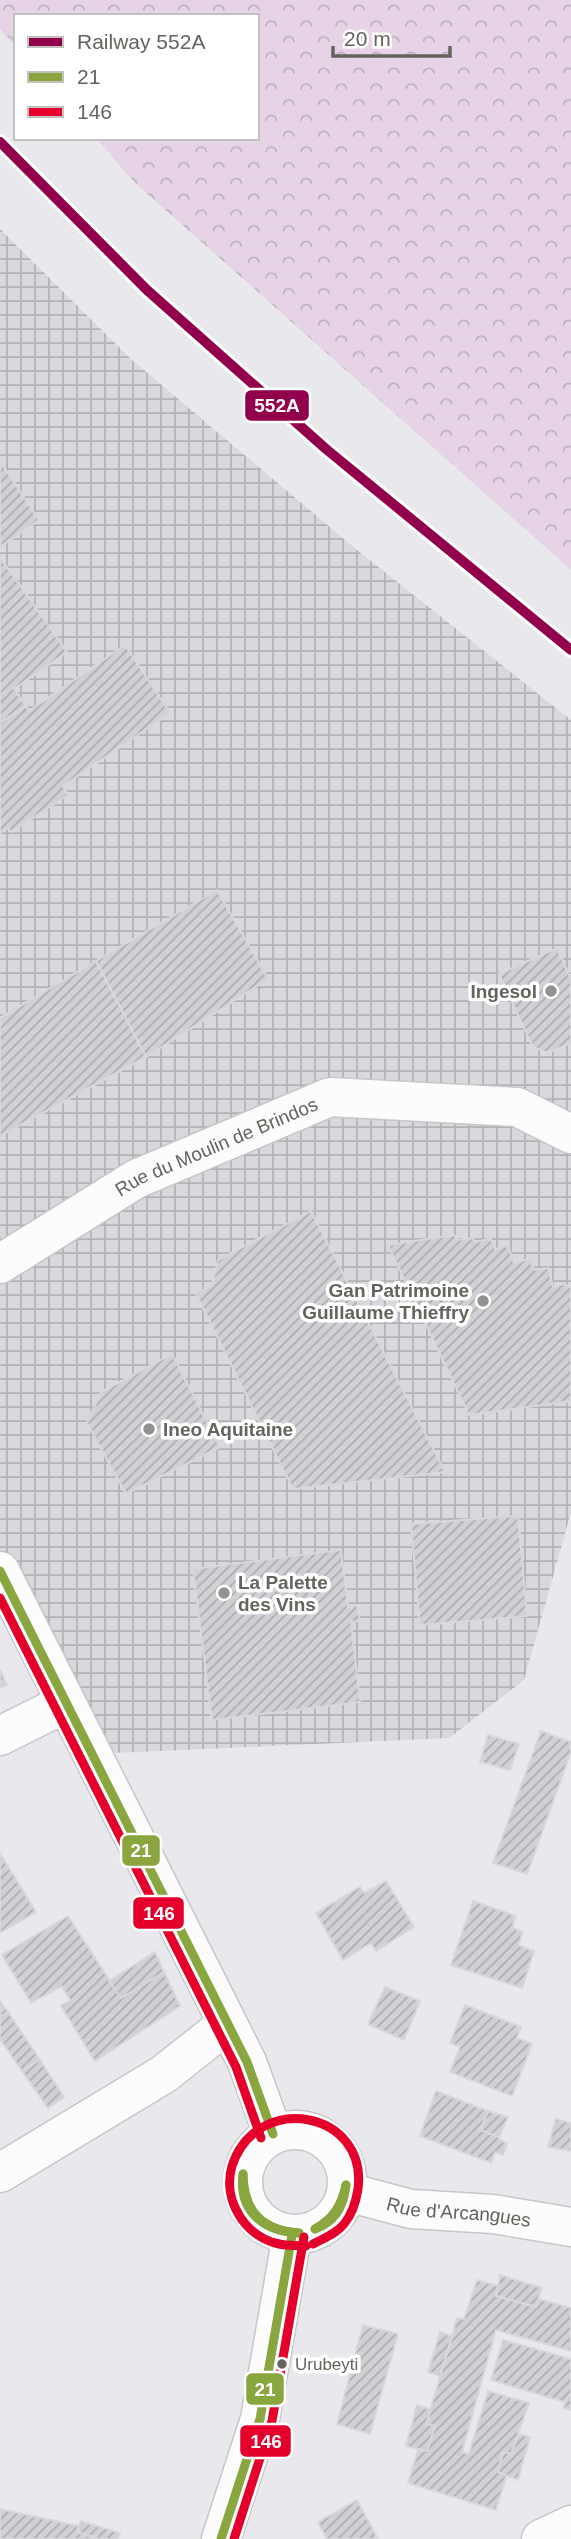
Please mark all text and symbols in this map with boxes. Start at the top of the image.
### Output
legend [14,14,259,140]
scale bar [333,14,450,58]
text: 20 m [344,27,391,50]
text: Railway 552A [77,30,205,53]
text: 21 [77,65,100,88]
text: 146 [77,100,112,123]
line badge: 552A [244,389,310,422]
text: 552A [254,395,300,416]
place label: Ingesol [470,981,537,1002]
marker: Ingesol [543,983,559,999]
street label: Rue du Moulin de Brindos [111,1093,321,1200]
place label: Gan Patrimoine Guillaume Thieffry [302,1280,469,1323]
marker: Gan Patrimoine Guillaume Thieffry [475,1293,491,1309]
place label: Ineo Aquitaine [163,1419,293,1440]
marker: Ineo Aquitaine [141,1421,157,1437]
place label: La Palette des Vins [238,1572,328,1615]
marker: La Palette des Vins [216,1585,232,1601]
line badge: 21 [121,1834,161,1867]
text: 21 [130,1840,152,1861]
line badge: 146 [132,1896,185,1930]
text: 146 [143,1903,175,1924]
street label: Rue d'Arcangues [384,2192,532,2231]
place label: Urubeyti [295,2355,358,2374]
marker: Urubeyti [275,2357,289,2371]
line badge: 21 [245,2372,285,2406]
text: 21 [254,2379,276,2400]
line badge: 146 [239,2424,292,2458]
text: 146 [250,2431,282,2452]

